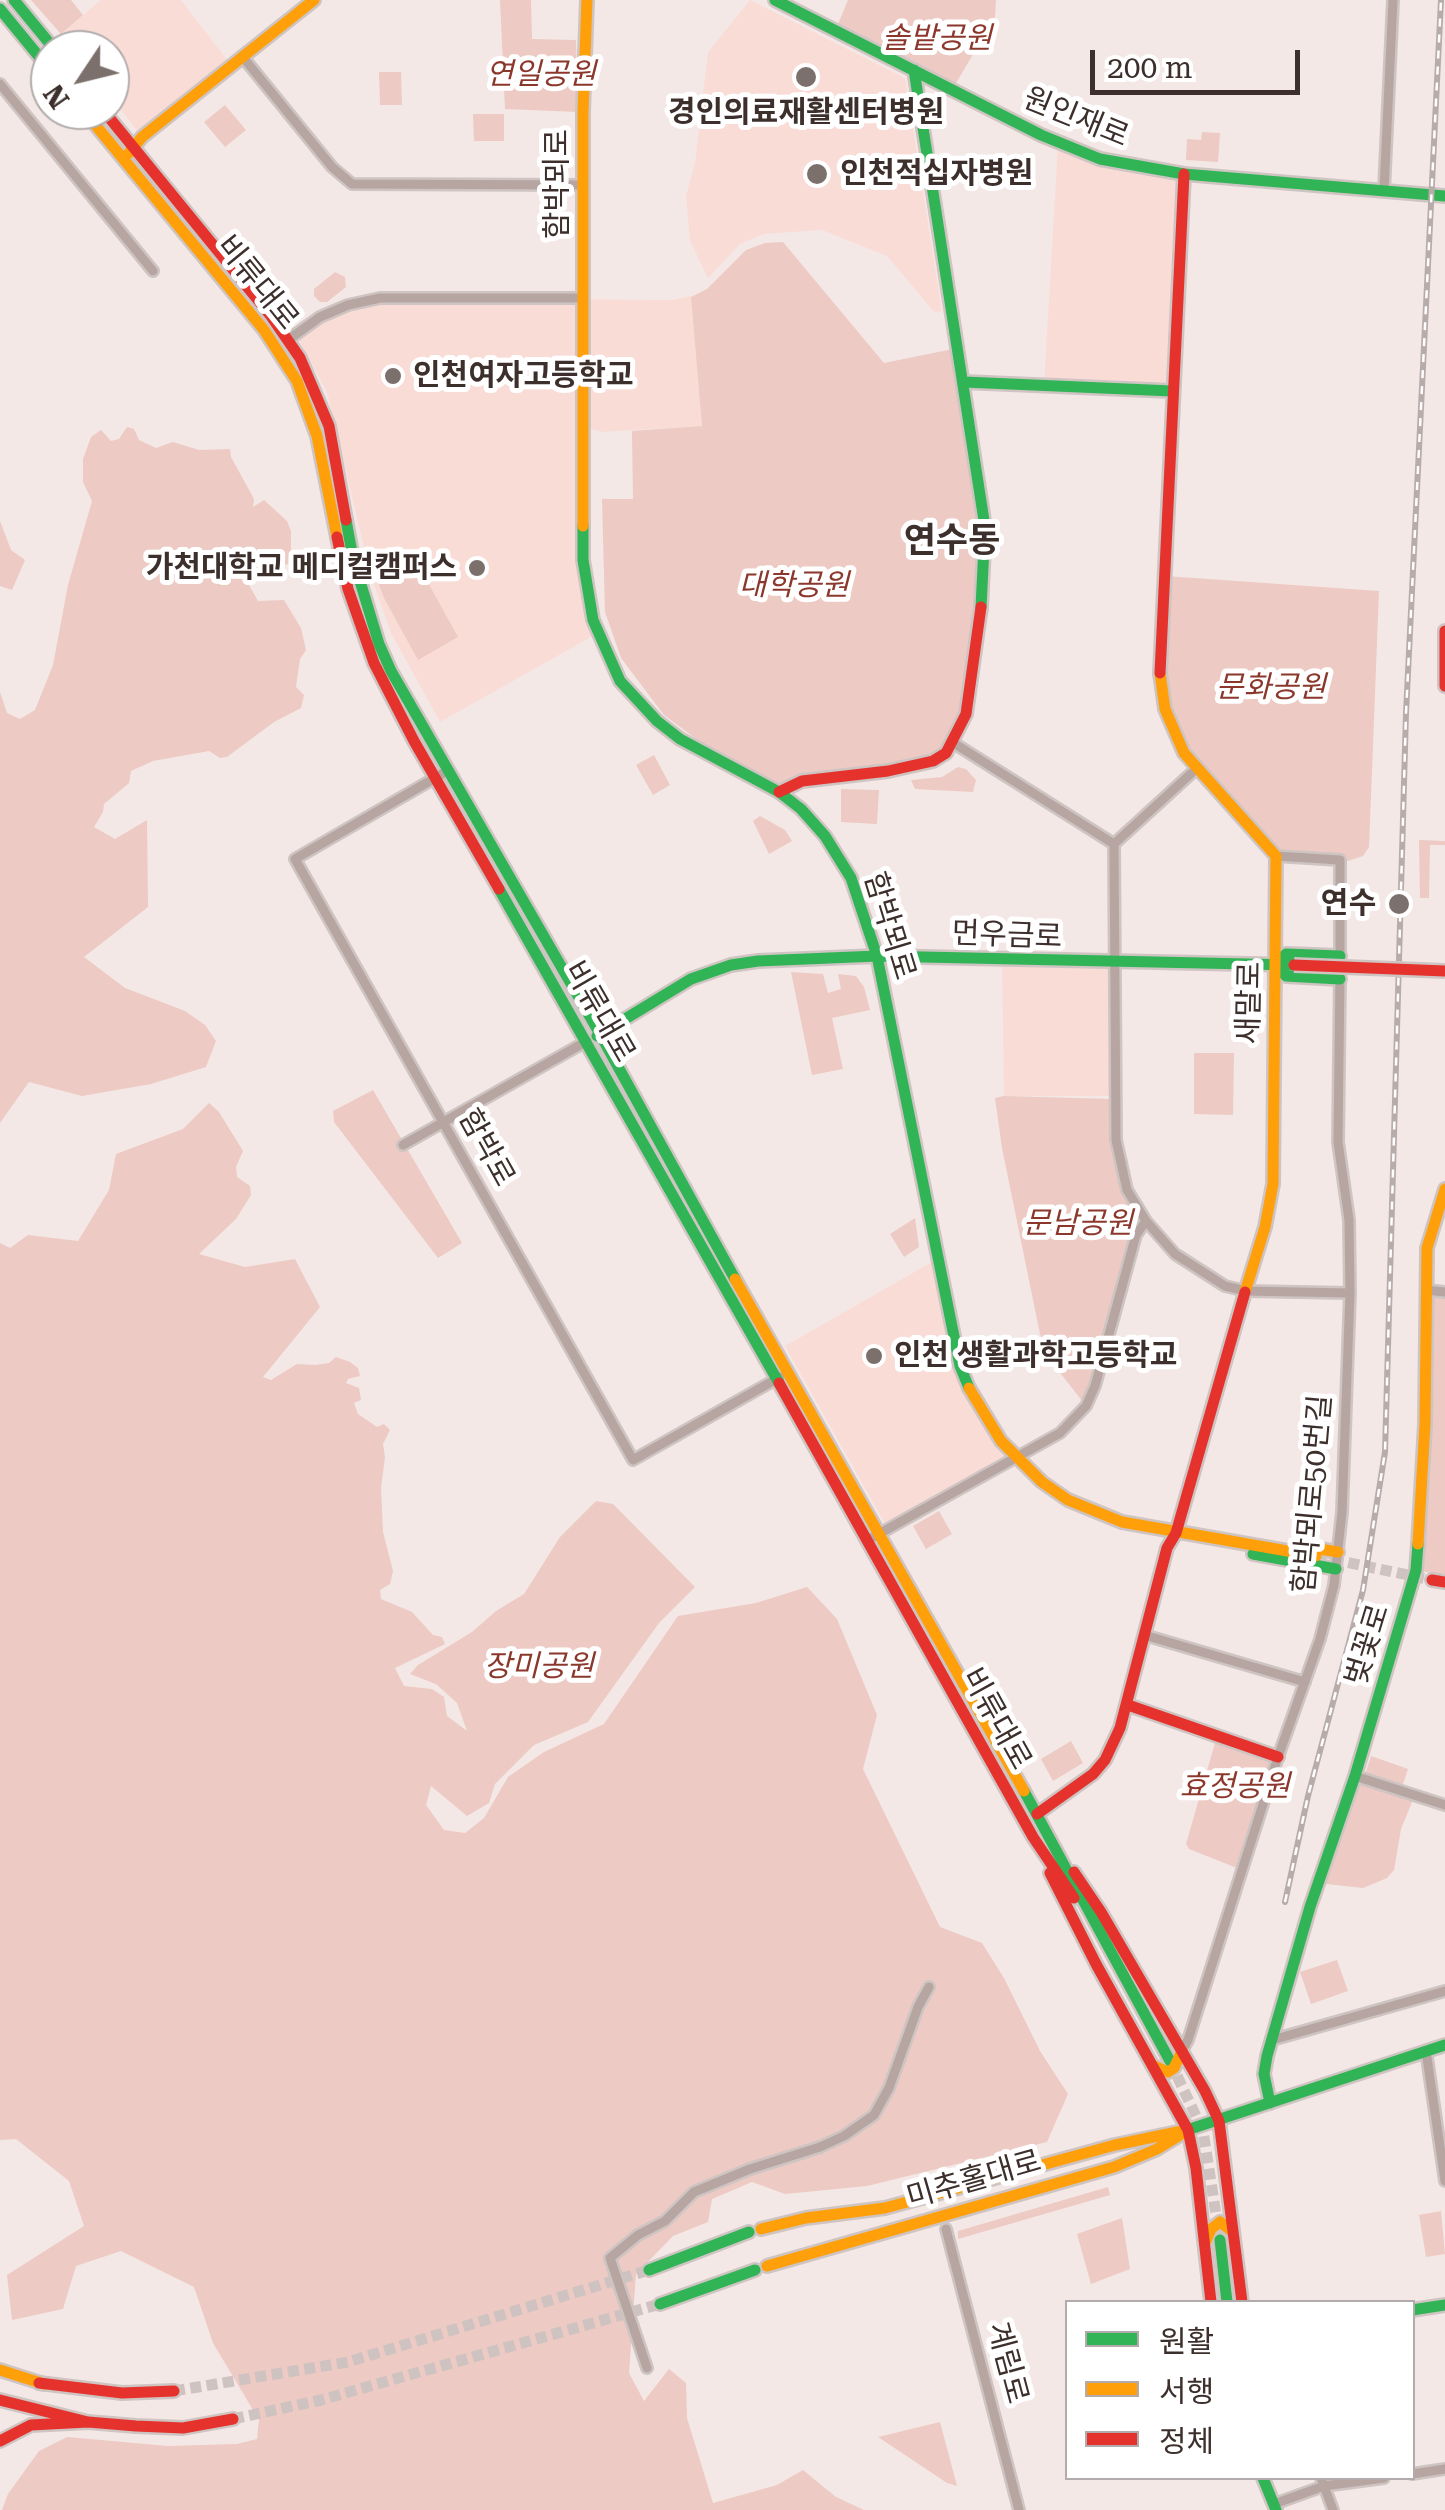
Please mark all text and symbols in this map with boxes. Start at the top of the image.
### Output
park label: 솔밭공원 [882,21,992,57]
north arrow [30,30,130,130]
scale bar [1095,30,1305,92]
text: 200 m [1107,50,1192,85]
park label: 연일공원 [486,57,596,93]
marker: 경인의료재활센터병원 [793,64,819,90]
text: N [37,78,76,115]
street label: 원인재로 [1018,81,1134,155]
place label: 경인의료재활센터병원 [668,95,944,131]
street label: 함박뫼로 [540,129,576,239]
place label: 인천적십자병원 [840,156,1033,192]
marker: 인천적십자병원 [804,161,830,187]
street label: 비류대로 [208,229,306,337]
place label: 인천여자고등학교 [413,358,634,394]
marker: 인천여자고등학교 [382,365,404,387]
district label: 연수동 [904,521,1000,563]
place label: 가천대학교 메디컬캠퍼스 [146,550,457,586]
marker: 가천대학교 메디컬캠퍼스 [466,557,488,579]
park label: 대학공원 [739,568,849,604]
park label: 문화공원 [1216,670,1326,706]
street label: 함박뫼로 [856,868,922,984]
place label: 연수 [1321,886,1376,922]
marker: 연수 [1386,891,1412,917]
street label: 먼우금로 [951,916,1063,956]
street label: 비류대로 [556,955,642,1069]
street label: 새말로 [1231,961,1269,1045]
street label: 함박로 [450,1103,522,1193]
park label: 문남공원 [1023,1206,1133,1242]
place label: 인천 생활과학고등학교 [894,1338,1178,1374]
marker: 인천 생활과학고등학교 [863,1345,885,1367]
street label: 함박뫼로50번길 [1286,1393,1340,1595]
street label: 벚꽃로 [1339,1600,1397,1690]
park label: 장미공원 [484,1649,594,1685]
street label: 비류대로 [953,1662,1039,1776]
park label: 효정공원 [1180,1769,1290,1805]
street label: 미추홀대로 [903,2144,1045,2216]
legend [1065,2300,1415,2480]
street label: 계림로 [979,2318,1035,2408]
text: 원활 [1159,2324,1214,2359]
text: 서행 [1159,2374,1214,2409]
text: 정체 [1159,2424,1214,2459]

